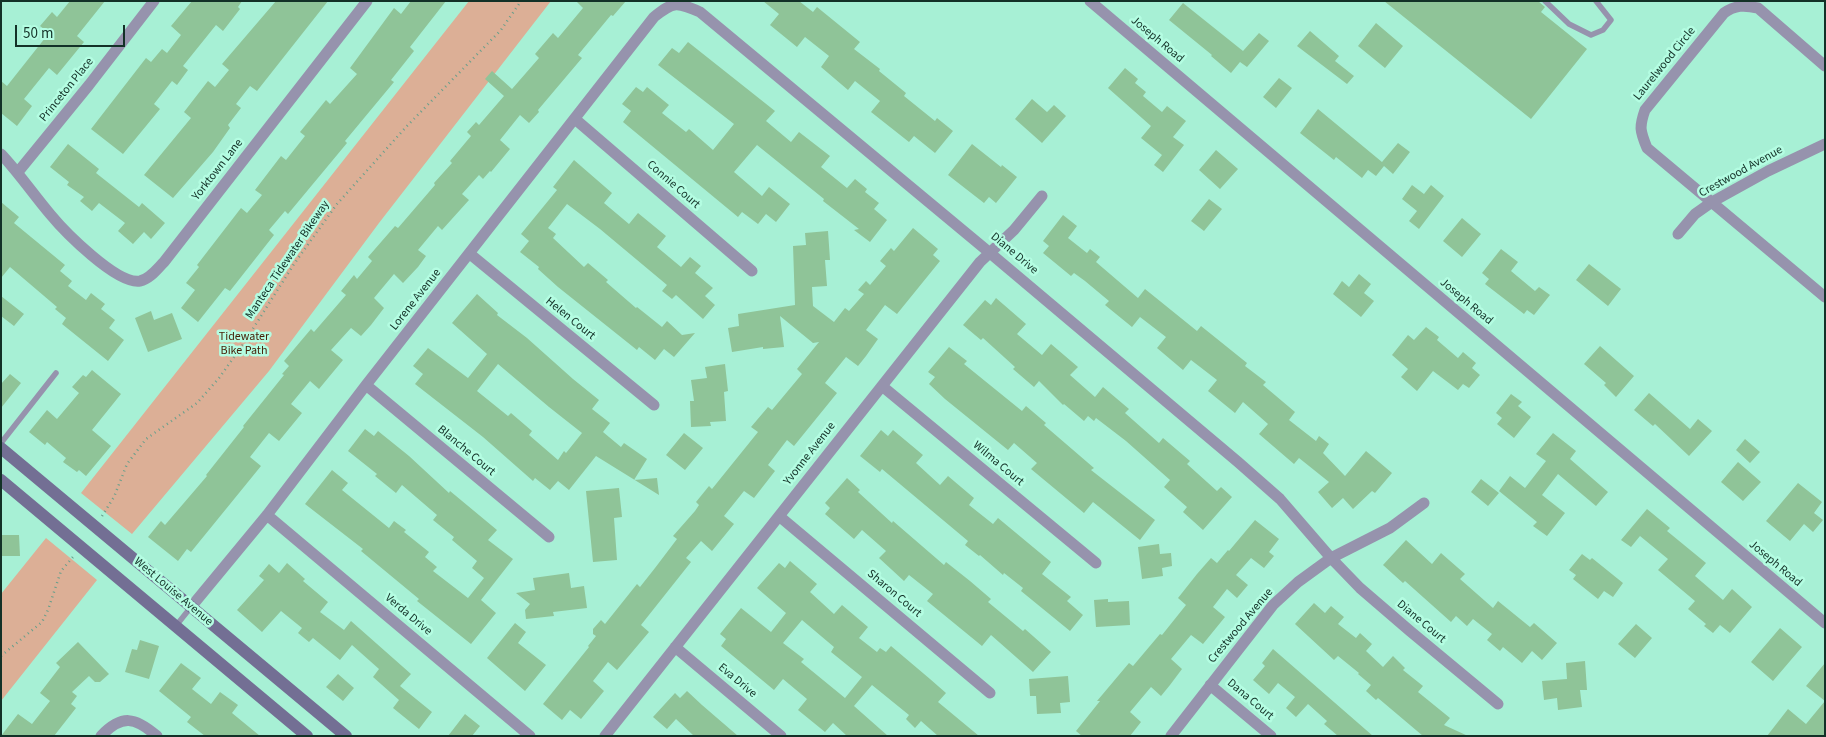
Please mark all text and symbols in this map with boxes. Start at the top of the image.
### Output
street label: Joseph Road [1128,14,1186,66]
scale bar [18,15,128,47]
text: 50 m [23,23,53,44]
street label: Laurelwood Circle [1631,24,1699,104]
street label: Princeton Place [37,55,97,125]
street label: Yorktown Lane [190,136,246,204]
street label: Crestwood Avenue [1697,143,1785,201]
street label: Connie Court [643,158,703,212]
street label: Manteca Tidewater Bikeway [243,198,333,322]
street label: Diane Drive [987,230,1041,278]
street label: Lorene Avenue [388,266,444,334]
street label: Joseph Road [1437,276,1495,328]
street label: Helen Court [542,295,598,343]
park label: Tidewater Bike Path [219,330,269,358]
street label: Yvonne Avenue [781,420,839,488]
street label: Blanche Court [434,423,498,479]
street label: Wilma Court [970,439,1026,489]
street label: Joseph Road [1746,538,1804,590]
street label: West Louise Avenue [131,555,215,629]
street label: Sharon Court [864,567,924,621]
street label: Crestwood Avenue [1205,586,1277,666]
street label: Verda Drive [381,591,435,639]
street label: Diane Court [1394,597,1448,647]
street label: Eva Drive [715,661,759,701]
street label: Dana Court [1224,676,1276,724]

